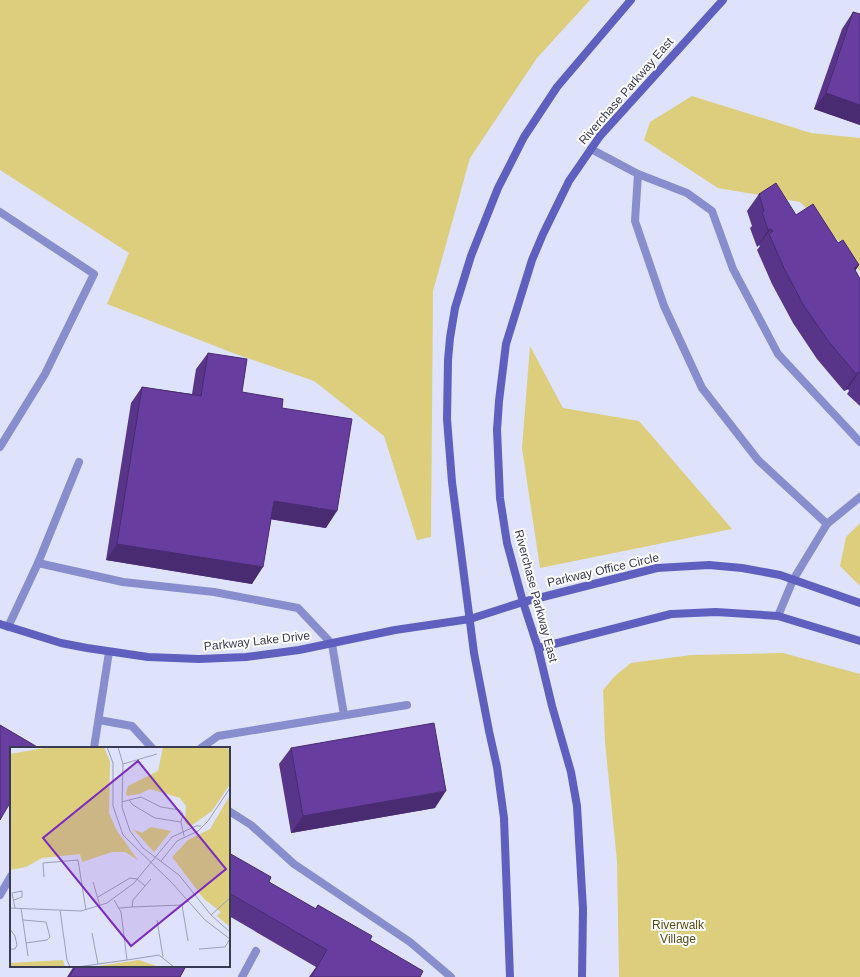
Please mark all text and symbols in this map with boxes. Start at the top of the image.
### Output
street label: Riverchase Parkway East [576,34,677,147]
street label: Riverchase Parkway East [512,528,561,664]
street label: Parkway Office Circle [546,550,661,590]
street label: Parkway Lake Drive [203,628,311,654]
inset map [10,747,230,967]
park label: Riverwalk Village [652,918,705,946]

